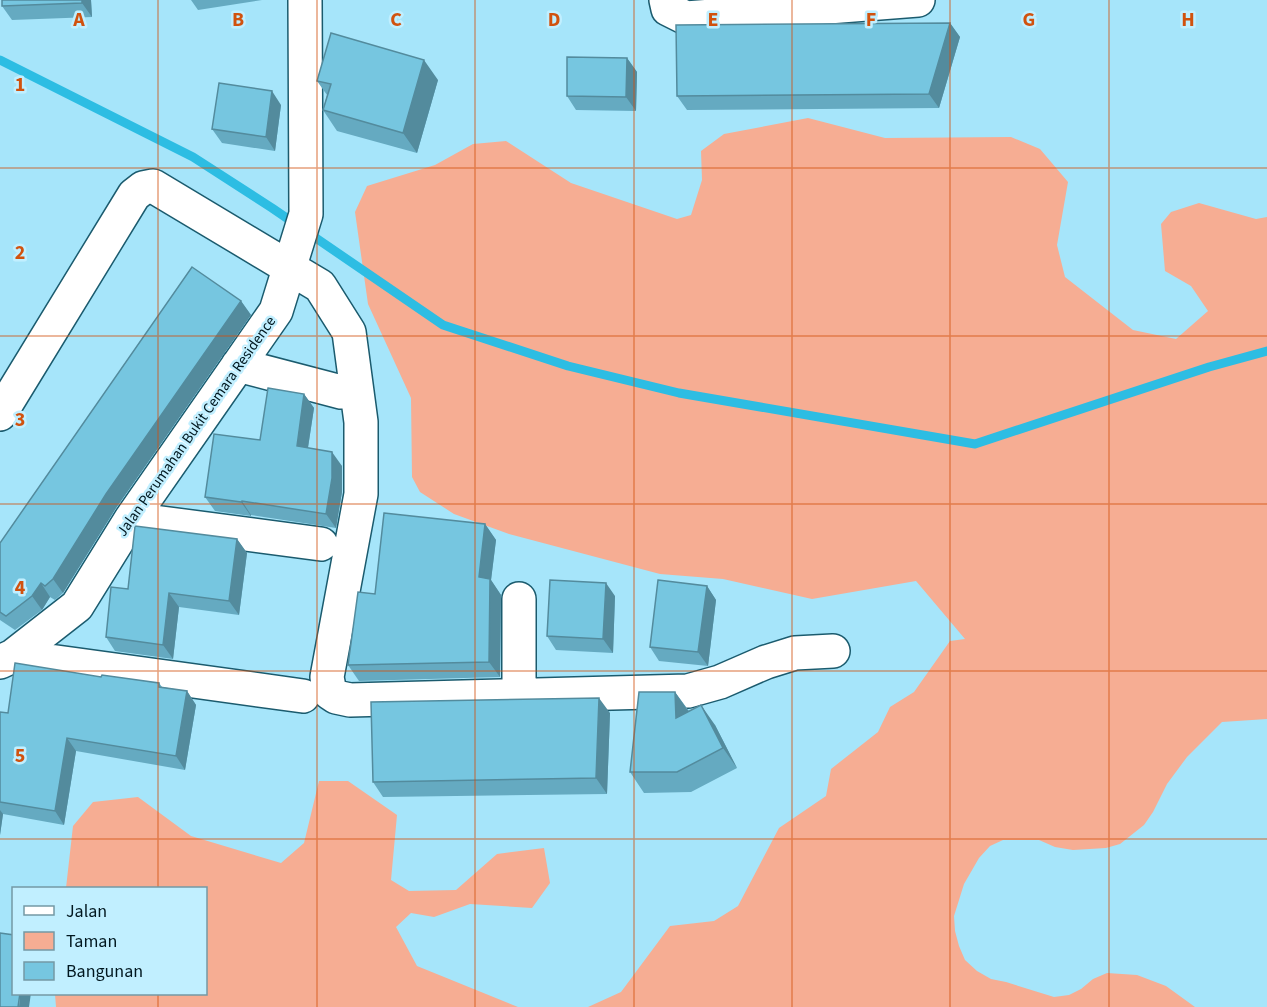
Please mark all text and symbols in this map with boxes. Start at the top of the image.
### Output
text: A [72,6,85,34]
text: B [232,6,244,34]
text: C [390,6,402,34]
text: D [548,6,560,34]
text: E [708,6,718,34]
text: F [866,6,876,34]
text: G [1023,6,1035,34]
text: H [1181,6,1195,34]
text: 1 [15,71,25,99]
text: 2 [15,239,25,267]
street label: Jalan Perumahan Bukit Cemara Residence [112,312,281,541]
text: 3 [15,406,25,434]
text: 4 [15,574,26,602]
text: 5 [15,742,25,770]
legend [12,887,207,995]
text: Jalan [66,899,107,924]
text: Taman [66,929,117,954]
text: Bangunan [66,959,143,984]

